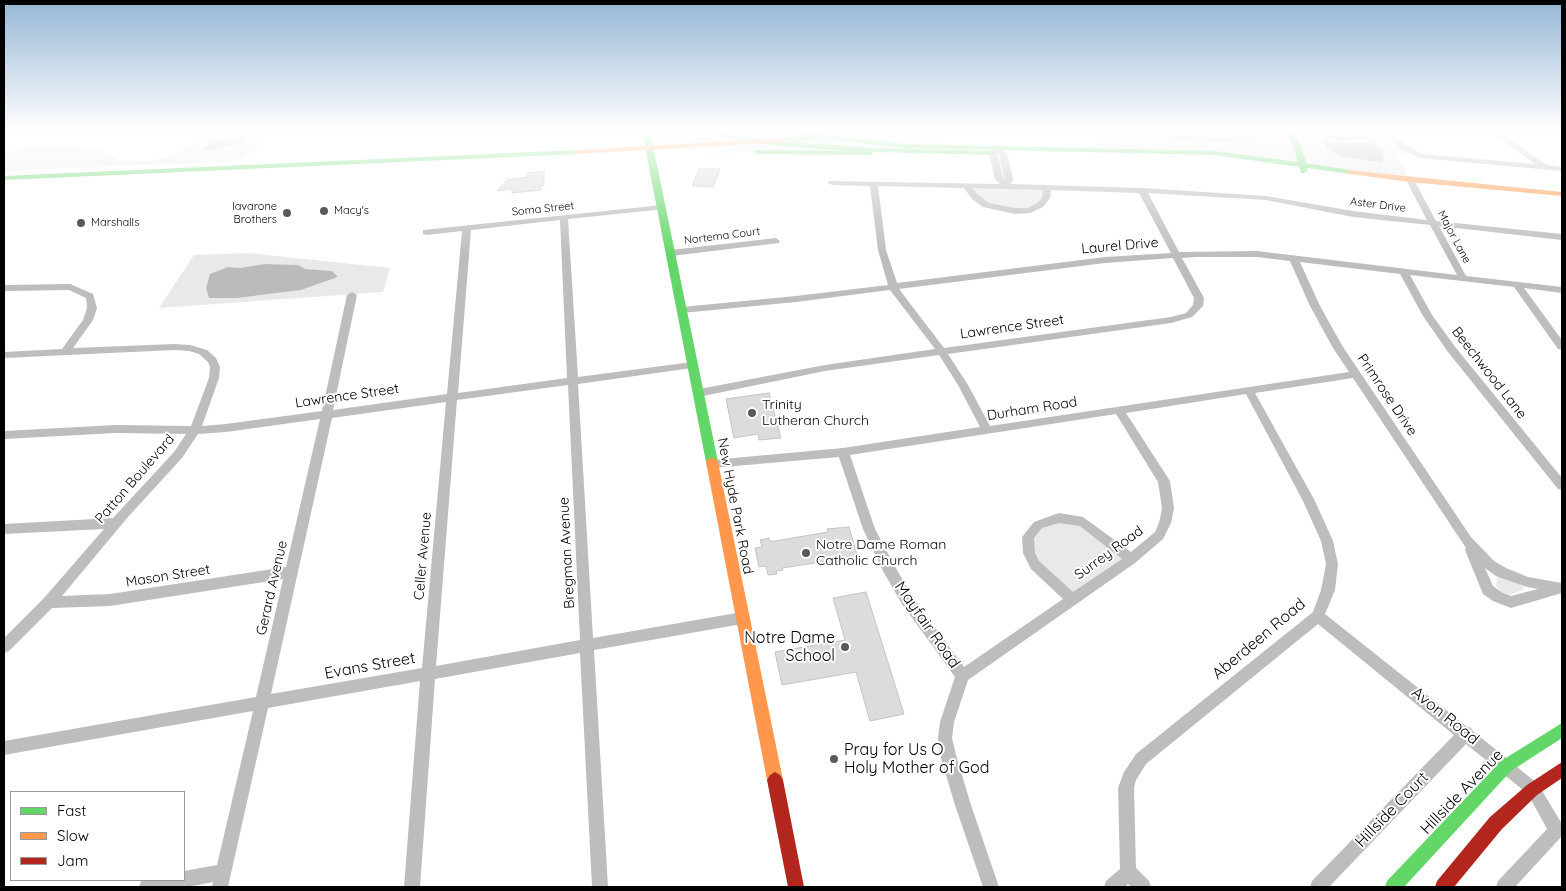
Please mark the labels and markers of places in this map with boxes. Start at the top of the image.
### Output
place label: Iavarone Brothers [232,200,277,226]
place label: Macy's [334,204,369,218]
marker: Macy's [318,205,330,217]
marker: Iavarone Brothers [281,207,293,219]
place label: Marshalls [91,216,139,230]
marker: Marshalls [75,217,87,229]
place label: Trinity Lutheran Church [762,397,869,430]
marker: Trinity Lutheran Church [746,407,758,419]
place label: Notre Dame Roman Catholic Church [816,537,946,570]
marker: Notre Dame Roman Catholic Church [800,547,812,559]
place label: Notre Dame School [744,628,835,666]
marker: Notre Dame School [839,641,851,653]
place label: Pray for Us O Holy Mother of God [844,740,989,778]
marker: Pray for Us O Holy Mother of God [828,753,840,765]

